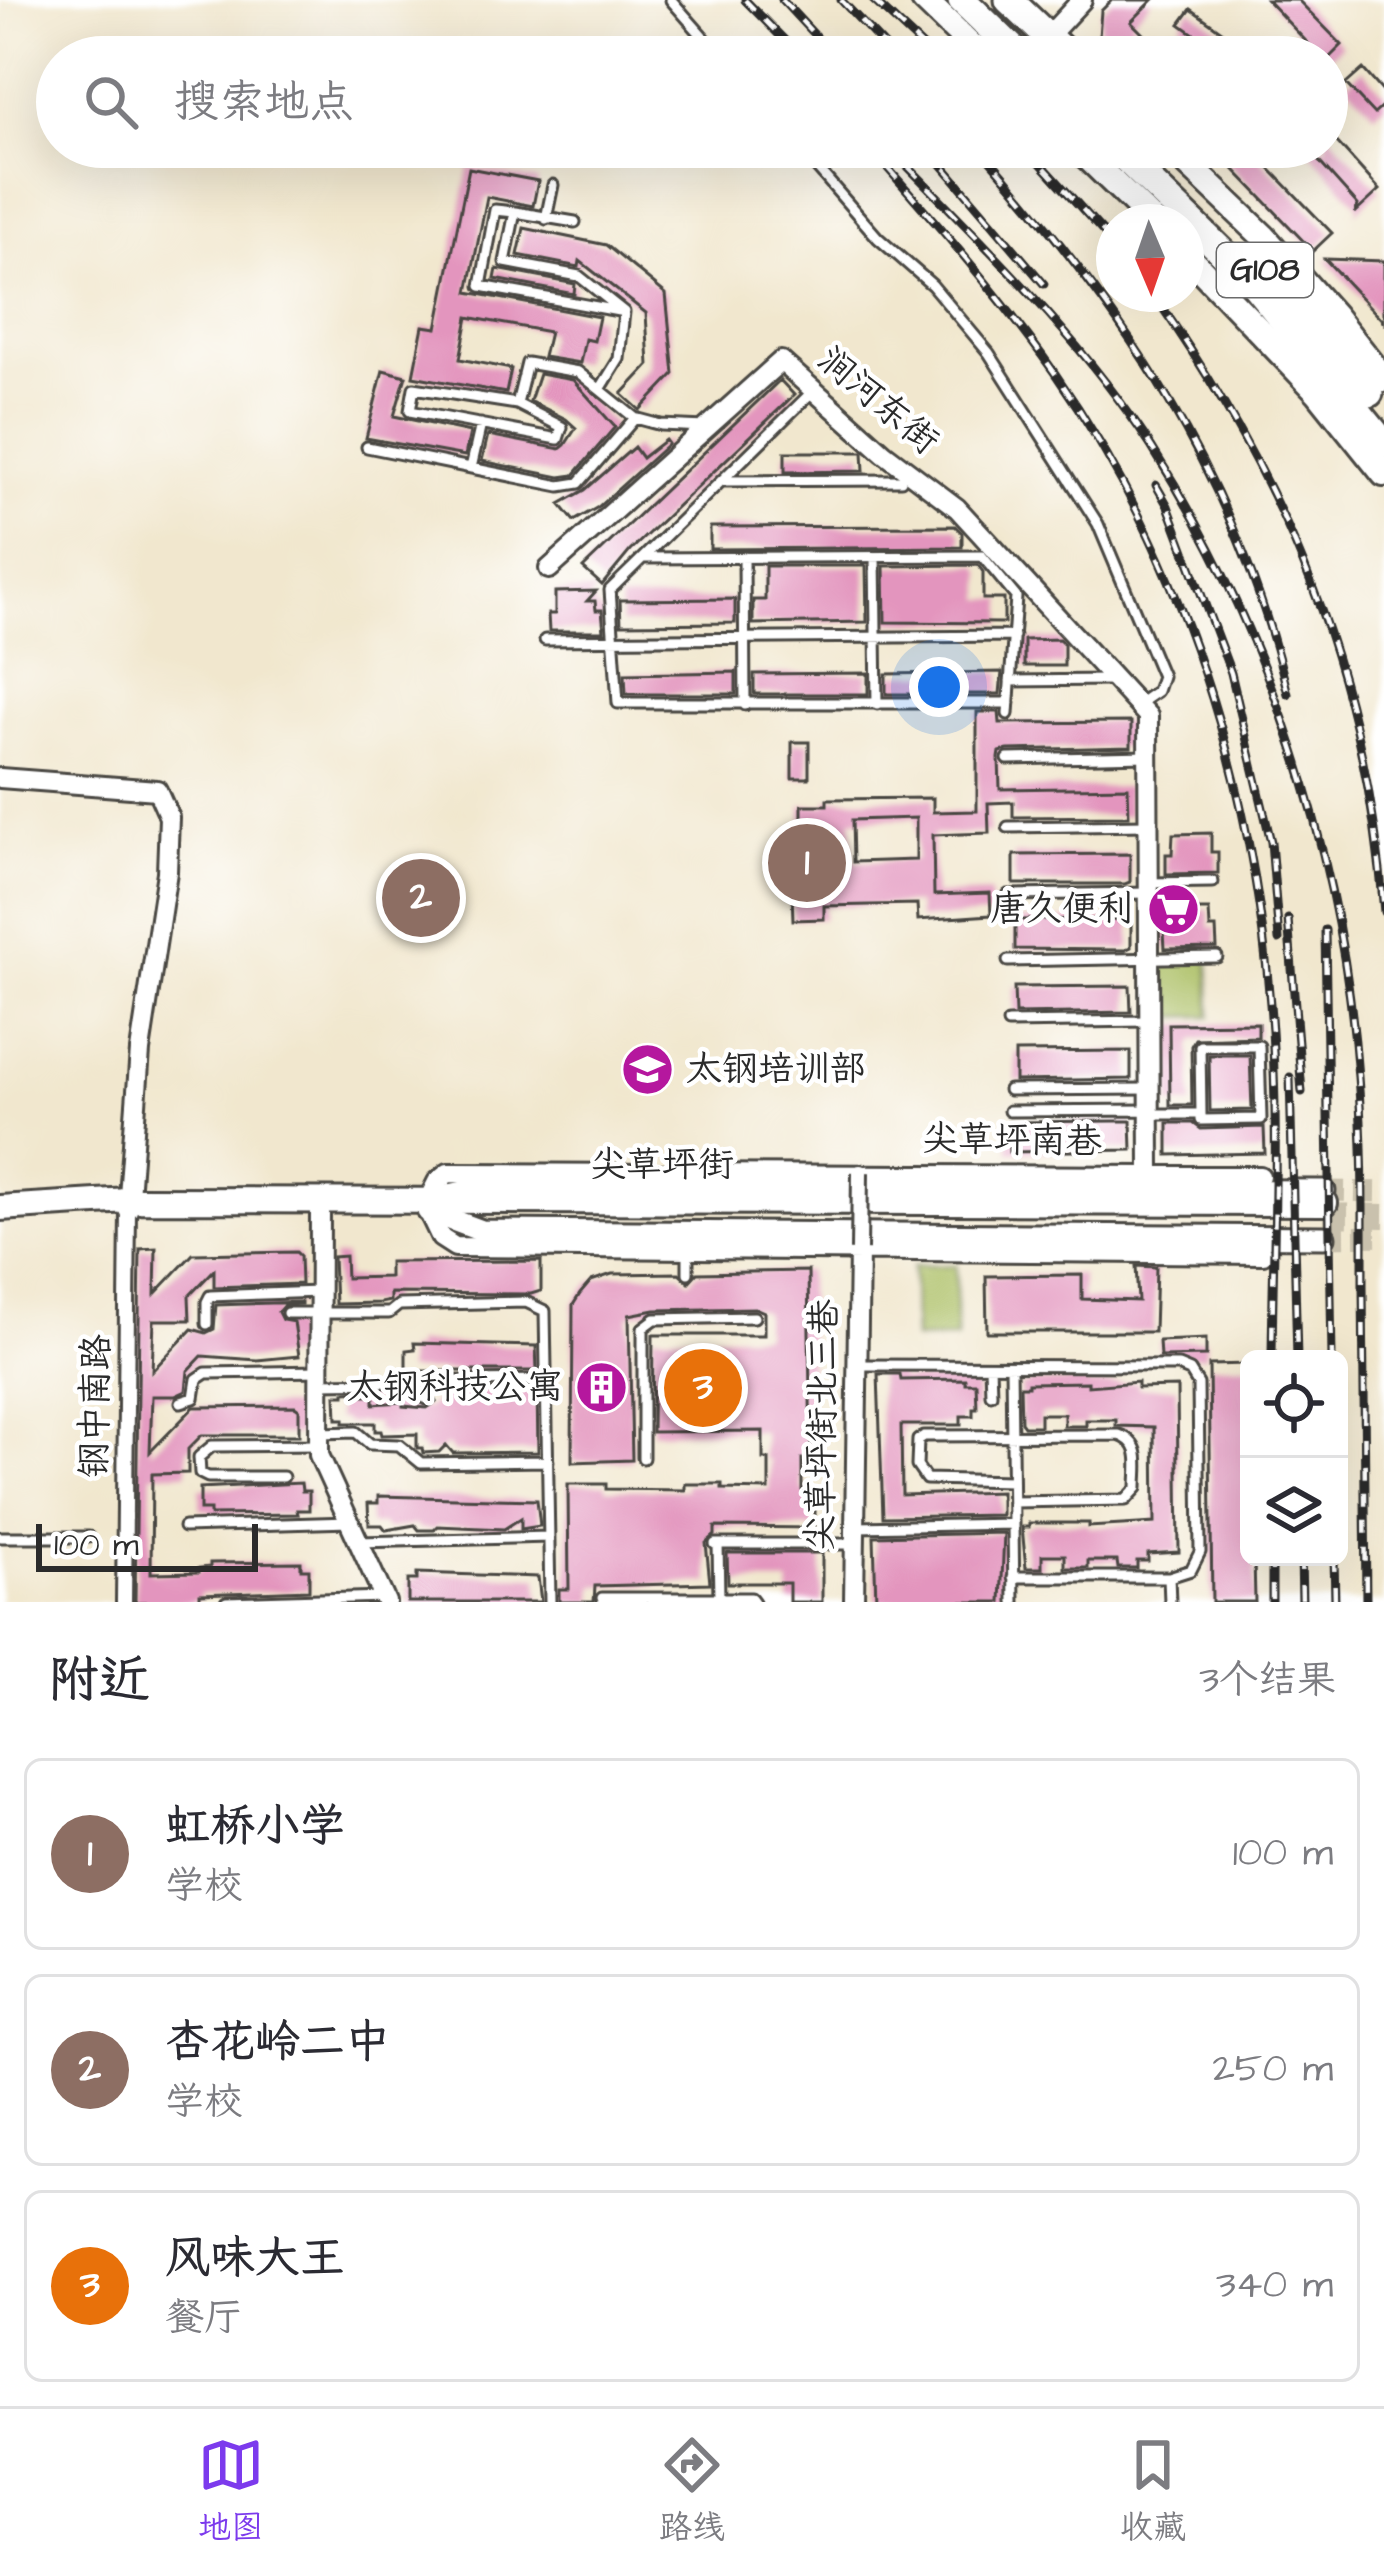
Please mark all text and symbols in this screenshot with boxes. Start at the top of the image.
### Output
search box [36,36,1348,168]
icon: search [78,69,144,135]
text: 搜索地点 [174,72,354,134]
north arrow [1096,204,1204,312]
road number: G108 [1217,243,1313,297]
street label: 涧河东街 [806,335,950,467]
your location [909,657,969,717]
pin: 1 [768,818,846,908]
pin: 2 [382,853,460,943]
supermarket icon: 唐久便利 [1145,881,1201,937]
place label: 唐久便利 [990,884,1134,935]
school or university icon: 太钢培训部 [619,1041,675,1097]
place label: 太钢培训部 [686,1044,866,1095]
street label: 尖草坪南巷 [922,1114,1102,1168]
street label: 尖草坪街 [590,1140,734,1191]
street label: 尖草坪街北三巷 [795,1299,851,1551]
street label: 钢中南路 [69,1334,123,1478]
pin: 3 [664,1343,742,1433]
map controls [1240,1350,1348,1566]
button: locate [1240,1350,1348,1458]
building icon: 太钢科技公寓 [574,1359,630,1415]
place label: 太钢科技公寓 [347,1362,563,1413]
button: layers [1240,1458,1348,1566]
scale bar [36,1518,258,1571]
text: 100 m [54,1522,139,1568]
text: 附近 [48,1646,150,1717]
text: 3个结果 [1199,1654,1336,1708]
text: 虹桥小学 [165,1796,345,1858]
text: 1 [88,1827,93,1881]
text: 100 m [1233,1827,1333,1881]
text: 学校 [165,1860,243,1914]
text: 杏花岭二中 [165,2012,390,2074]
text: 2 [79,2043,101,2097]
text: 250 m [1212,2043,1333,2097]
text: 学校 [165,2076,243,2130]
text: 风味大王 [165,2228,345,2290]
text: 3 [80,2259,100,2313]
text: 340 m [1216,2259,1333,2313]
text: 餐厅 [165,2292,243,2346]
tab: 地图 [198,2432,264,2551]
tab: 路线 [659,2432,725,2551]
tab: 收藏 [1120,2432,1186,2551]

